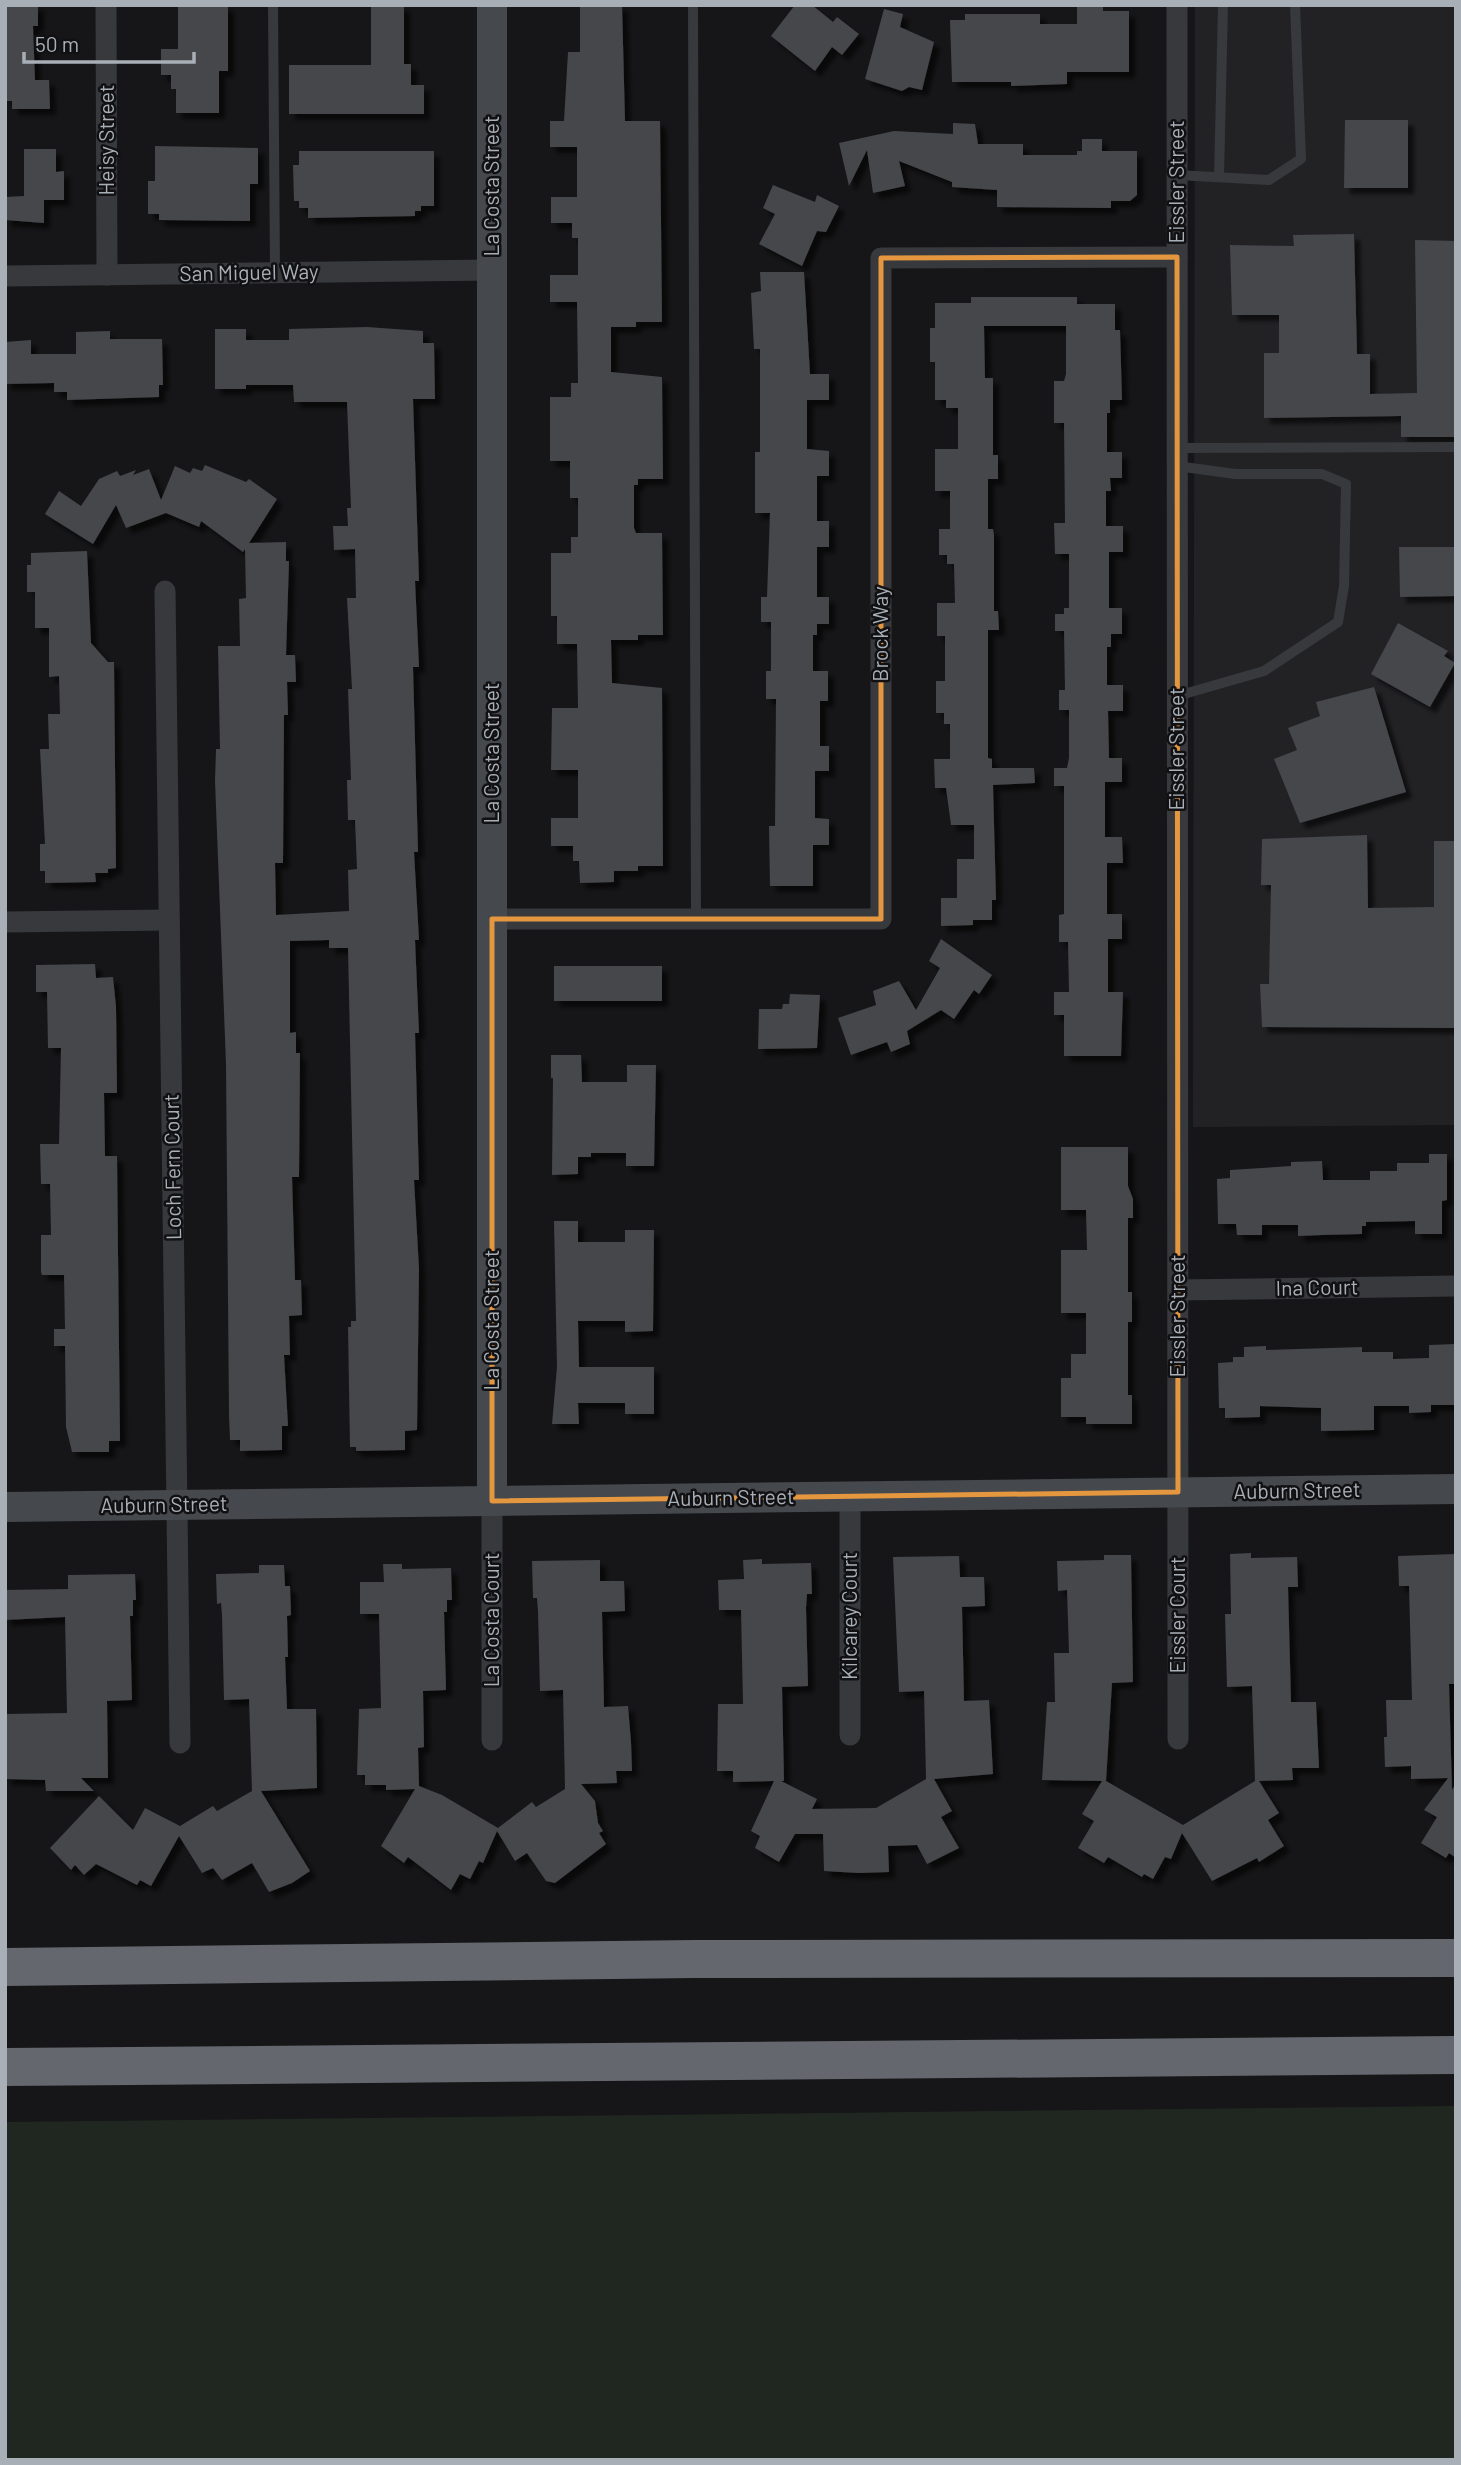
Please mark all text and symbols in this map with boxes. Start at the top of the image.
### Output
scale bar [24,21,194,65]
text: 50 m [35,31,79,56]
street label: Heisy Street [93,85,118,195]
street label: La Costa Street [478,115,503,257]
street label: Eissler Street [1163,120,1188,244]
street label: San Miguel Way [179,258,319,285]
street label: Brock Way [867,586,892,682]
street label: La Costa Street [478,682,503,824]
street label: Eissler Street [1163,687,1188,811]
street label: Loch Fern Court [158,1094,185,1240]
street label: La Costa Street [478,1249,503,1391]
street label: Eissler Street [1164,1254,1189,1378]
street label: Ina Court [1275,1273,1359,1300]
street label: Auburn Street [1233,1476,1361,1503]
street label: Auburn Street [667,1483,795,1510]
street label: Auburn Street [100,1490,228,1517]
street label: Kilcarey Court [836,1552,861,1680]
street label: La Costa Court [478,1553,503,1687]
street label: Eissler Court [1164,1557,1189,1673]

